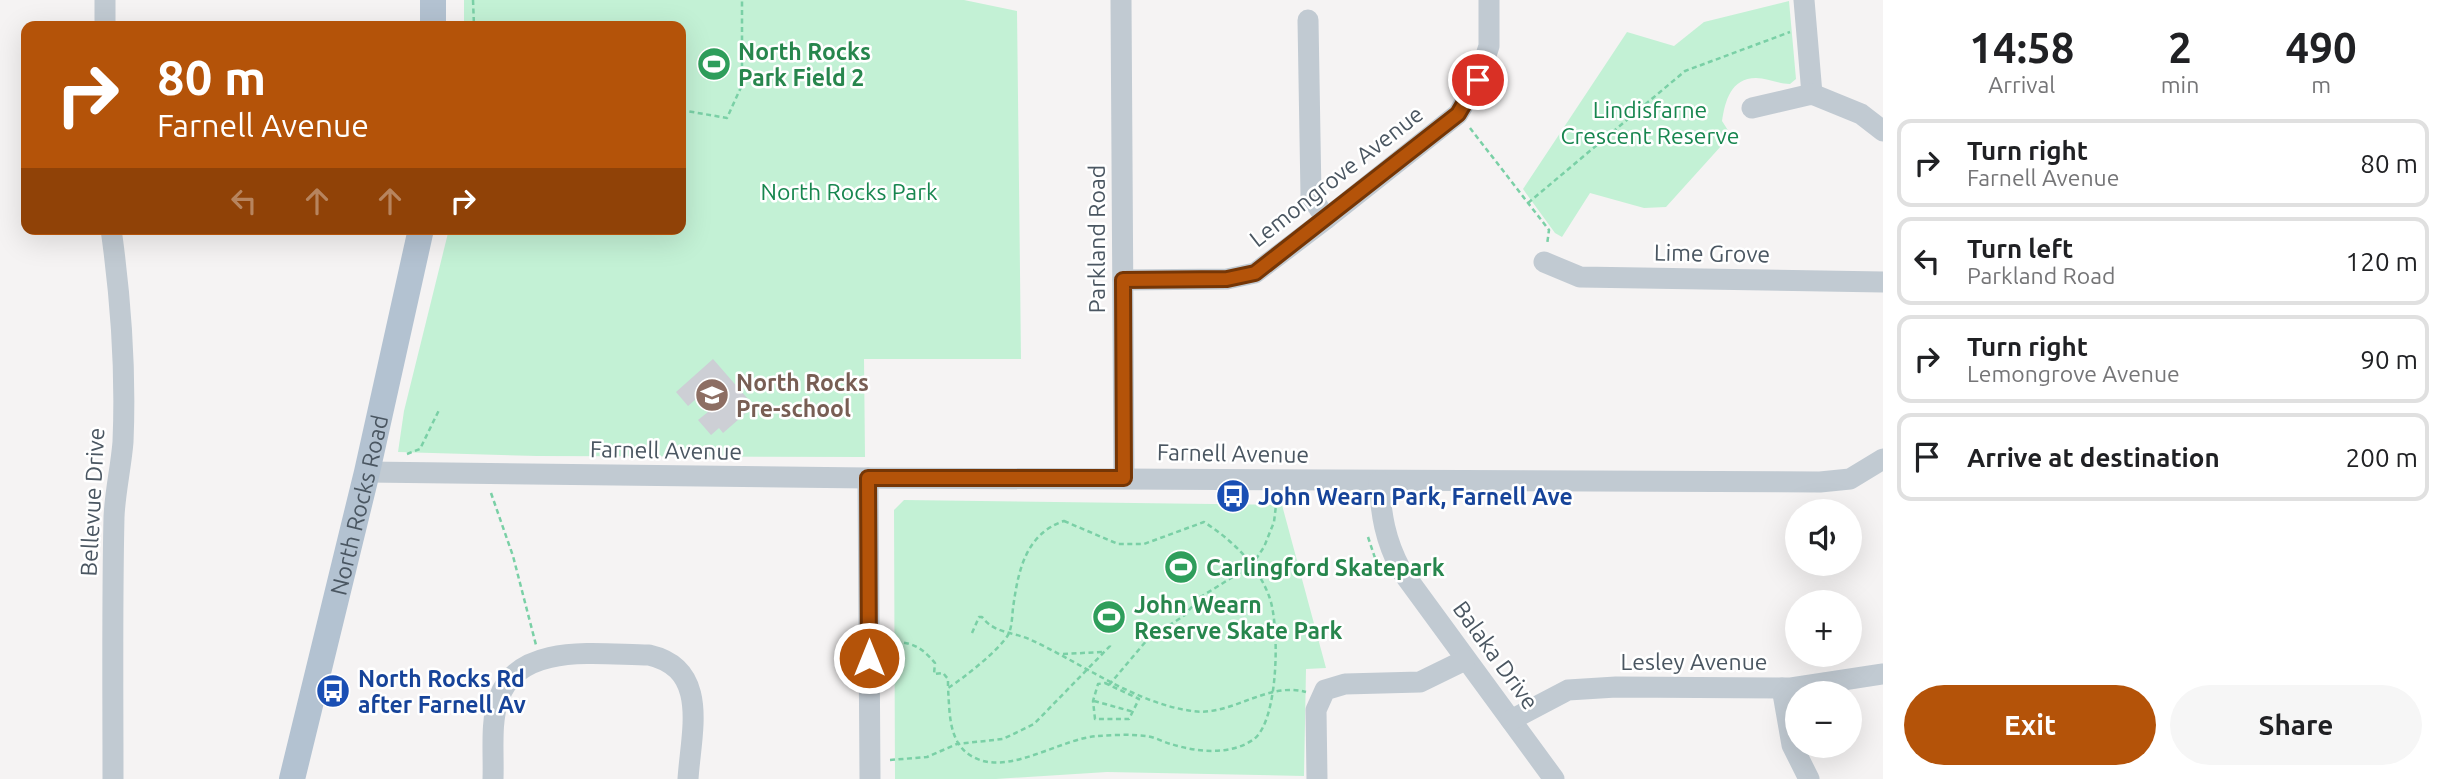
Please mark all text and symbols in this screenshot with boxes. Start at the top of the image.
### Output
text: 14:58 [1969,24,2074,71]
text: 2 [2168,24,2192,71]
text: 490 [2286,24,2357,71]
place label: North Rocks Park Field 2 [738,39,871,90]
sports icon: North Rocks Park Field 2 [695,45,733,83]
icon: right [42,49,133,140]
text: 80 m [157,49,266,104]
pin [1448,50,1508,110]
icon: arrive [1459,61,1497,99]
text: Arrival [1988,72,2055,97]
text: min [2161,72,2199,97]
text: m [2311,72,2331,97]
park label: Lindisfarne Crescent Reserve [1561,97,1740,148]
street label: Lemongrove Avenue [1244,101,1428,251]
text: Farnell Avenue [157,107,369,143]
text: Turn right [1967,136,2088,165]
icon: right [1908,144,1946,182]
text: 80 m [2360,149,2418,178]
street label: Parkland Road [1084,165,1109,313]
text: Farnell Avenue [1967,165,2119,190]
park label: North Rocks Park [760,179,938,204]
icon: left [225,182,263,220]
icon: ahead [298,182,336,220]
icon: ahead [371,182,409,220]
icon: right [444,182,482,220]
text: Turn left [1967,234,2073,263]
street label: Lime Grove [1654,239,1770,267]
icon: left [1908,242,1946,280]
text: 120 m [2346,247,2418,276]
text: Parkland Road [1967,263,2115,288]
text: Turn right [1967,332,2088,361]
icon: right [1908,340,1946,378]
text: 90 m [2360,345,2418,374]
text: Lemongrove Avenue [1967,361,2180,386]
place label: North Rocks Pre-school [736,370,869,421]
school or university icon: North Rocks Pre-school [693,376,731,414]
street label: North Rocks Road [325,412,392,598]
street label: Bellevue Drive [76,427,108,577]
street label: Farnell Avenue [590,436,742,464]
icon: arrive [1908,438,1946,476]
street label: Farnell Avenue [1157,439,1309,467]
text: Arrive at destination [1967,443,2220,472]
text: 200 m [2346,443,2418,472]
bus stop icon: John Wearn Park, Farnell Ave [1214,477,1252,515]
place label: John Wearn Park, Farnell Ave [1258,484,1573,510]
map controls [1785,499,1862,758]
button: sound [1785,499,1862,576]
sports icon: Carlingford Skatepark [1162,548,1200,586]
place label: Carlingford Skatepark [1206,555,1445,580]
button: + [1785,590,1862,667]
place label: John Wearn Reserve Skate Park [1134,592,1342,643]
street label: Balaka Drive [1448,596,1544,714]
sports icon: John Wearn Reserve Skate Park [1090,598,1128,636]
position arrow [832,621,906,695]
street label: Lesley Avenue [1621,649,1767,674]
place label: North Rocks Rd after Farnell Av [358,666,526,717]
bus stop icon: North Rocks Rd after Farnell Av [314,672,352,710]
button: − [1785,681,1862,758]
button: Exit [1904,685,2156,765]
button: Share [2170,685,2422,765]

